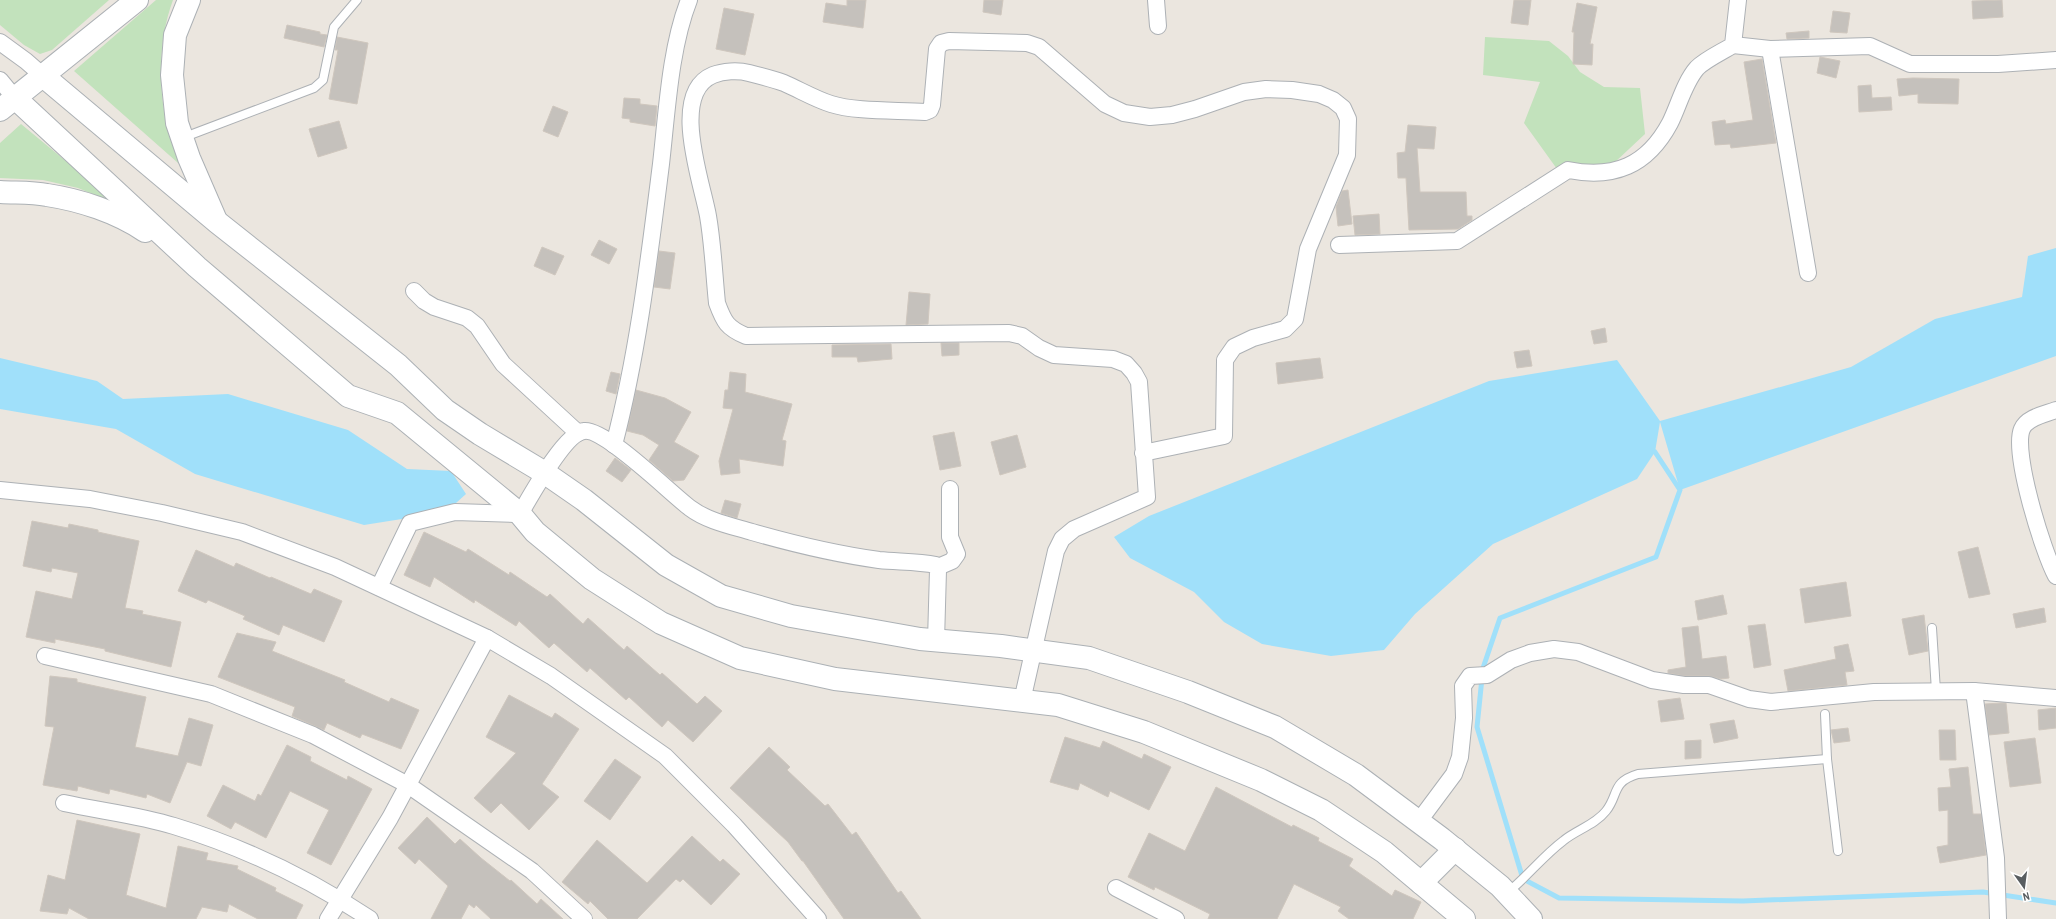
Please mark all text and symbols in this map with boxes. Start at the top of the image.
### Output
north arrow [2004,867,2044,907]
text: N [2022,889,2031,904]

